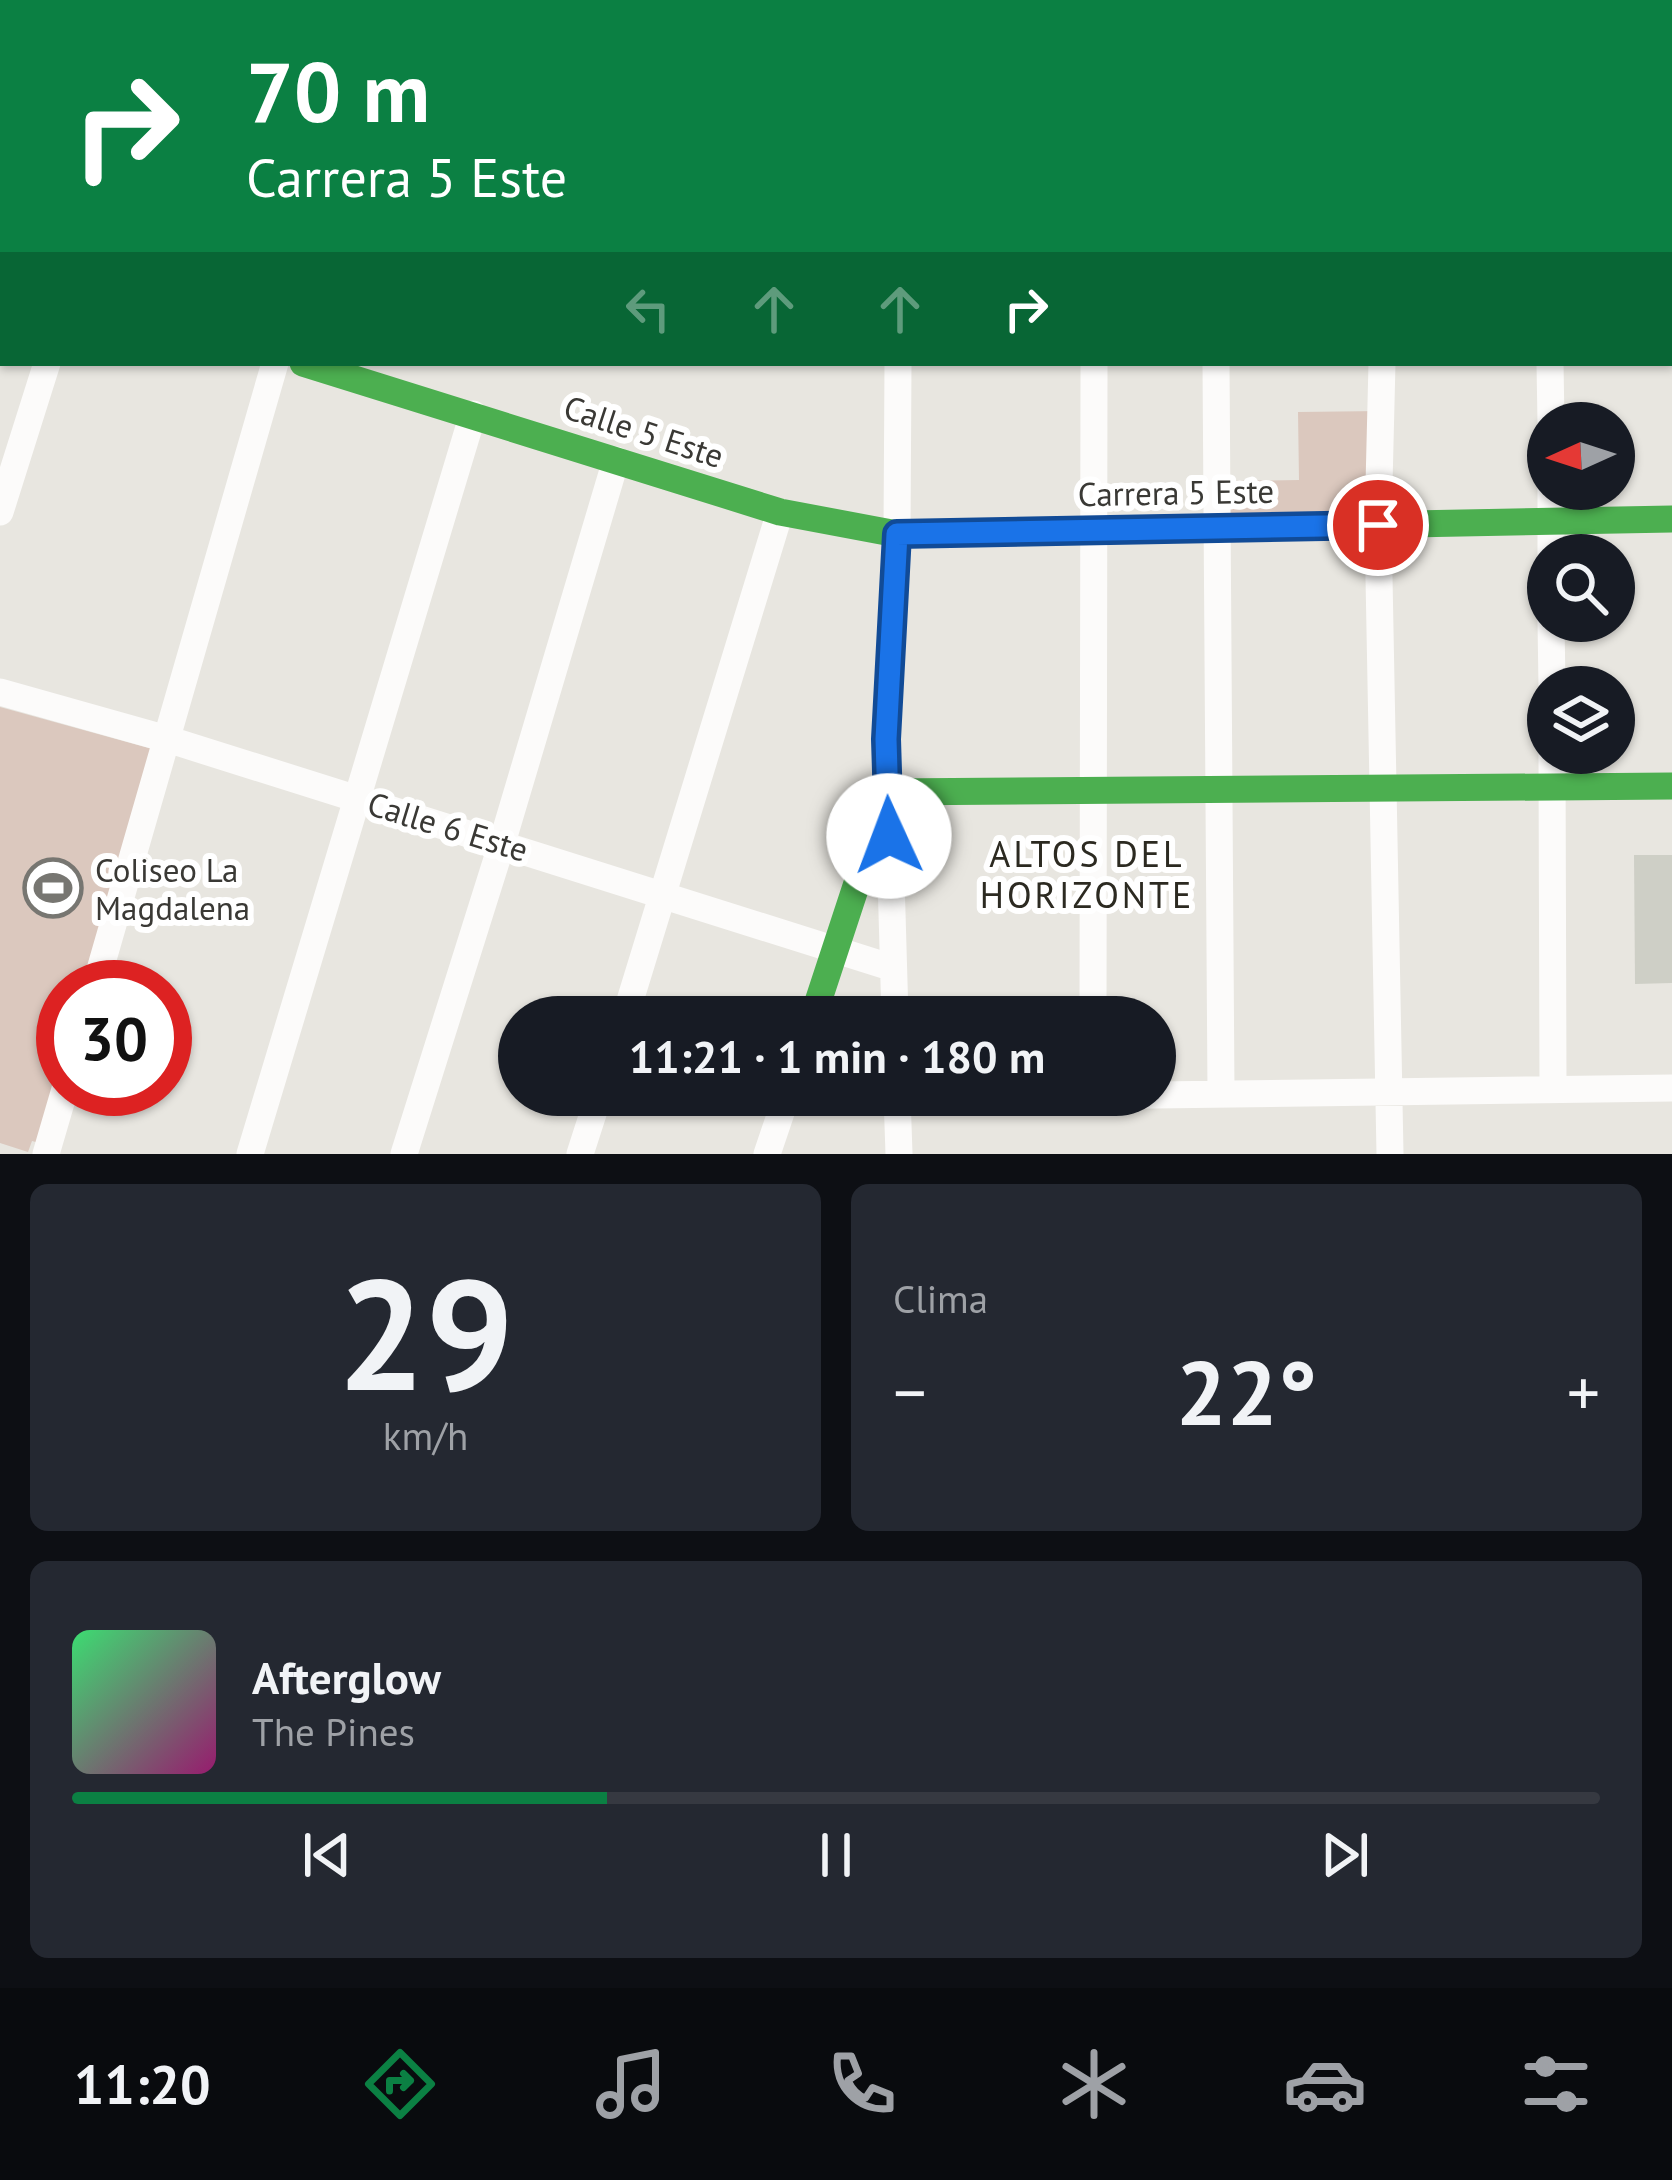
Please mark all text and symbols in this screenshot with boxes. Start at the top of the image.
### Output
text: 70 m [246,36,430,145]
icon: right [48,48,204,204]
text: Carrera 5 Este [246,142,567,212]
icon: left [615,276,681,342]
icon: ahead [741,276,807,342]
icon: ahead [867,276,933,342]
icon: right [993,276,1059,342]
street label: Calle 5 Este [559,385,729,477]
north arrow [1527,402,1635,510]
map controls [1527,402,1635,774]
street label: Carrera 5 Este [1078,469,1274,515]
pin [1327,474,1429,576]
icon: arrive [1345,492,1411,558]
button: search [1527,534,1635,642]
button: layers [1527,666,1635,774]
position arrow [826,773,952,899]
street label: Calle 6 Este [363,781,533,871]
district label: ALTOS DEL HORIZONTE [980,830,1194,918]
place label: Coliseo La Magdalena [95,848,250,929]
sports icon: Coliseo La Magdalena [22,857,84,919]
speed limit sign: 30 [36,960,192,1116]
text: 11:21 · 1 min · 180 m [629,1027,1045,1085]
text: 29 [337,1231,514,1433]
text: Clima [893,1273,988,1324]
text: 22° [1176,1333,1317,1450]
text: − [893,1349,926,1434]
text: + [1567,1349,1600,1434]
text: km/h [383,1410,468,1461]
text: Afterglow [252,1648,441,1706]
text: The Pines [252,1706,415,1757]
icon: previous [294,1822,360,1888]
icon: pause [803,1822,869,1888]
icon: next [1312,1822,1378,1888]
icon: directions [358,2042,442,2126]
icon: music [589,2042,673,2126]
icon: phone [820,2042,904,2126]
icon: climate [1052,2042,1136,2126]
icon: car [1283,2042,1367,2126]
icon: filters [1514,2042,1598,2126]
text: 11:20 [74,2049,211,2119]

